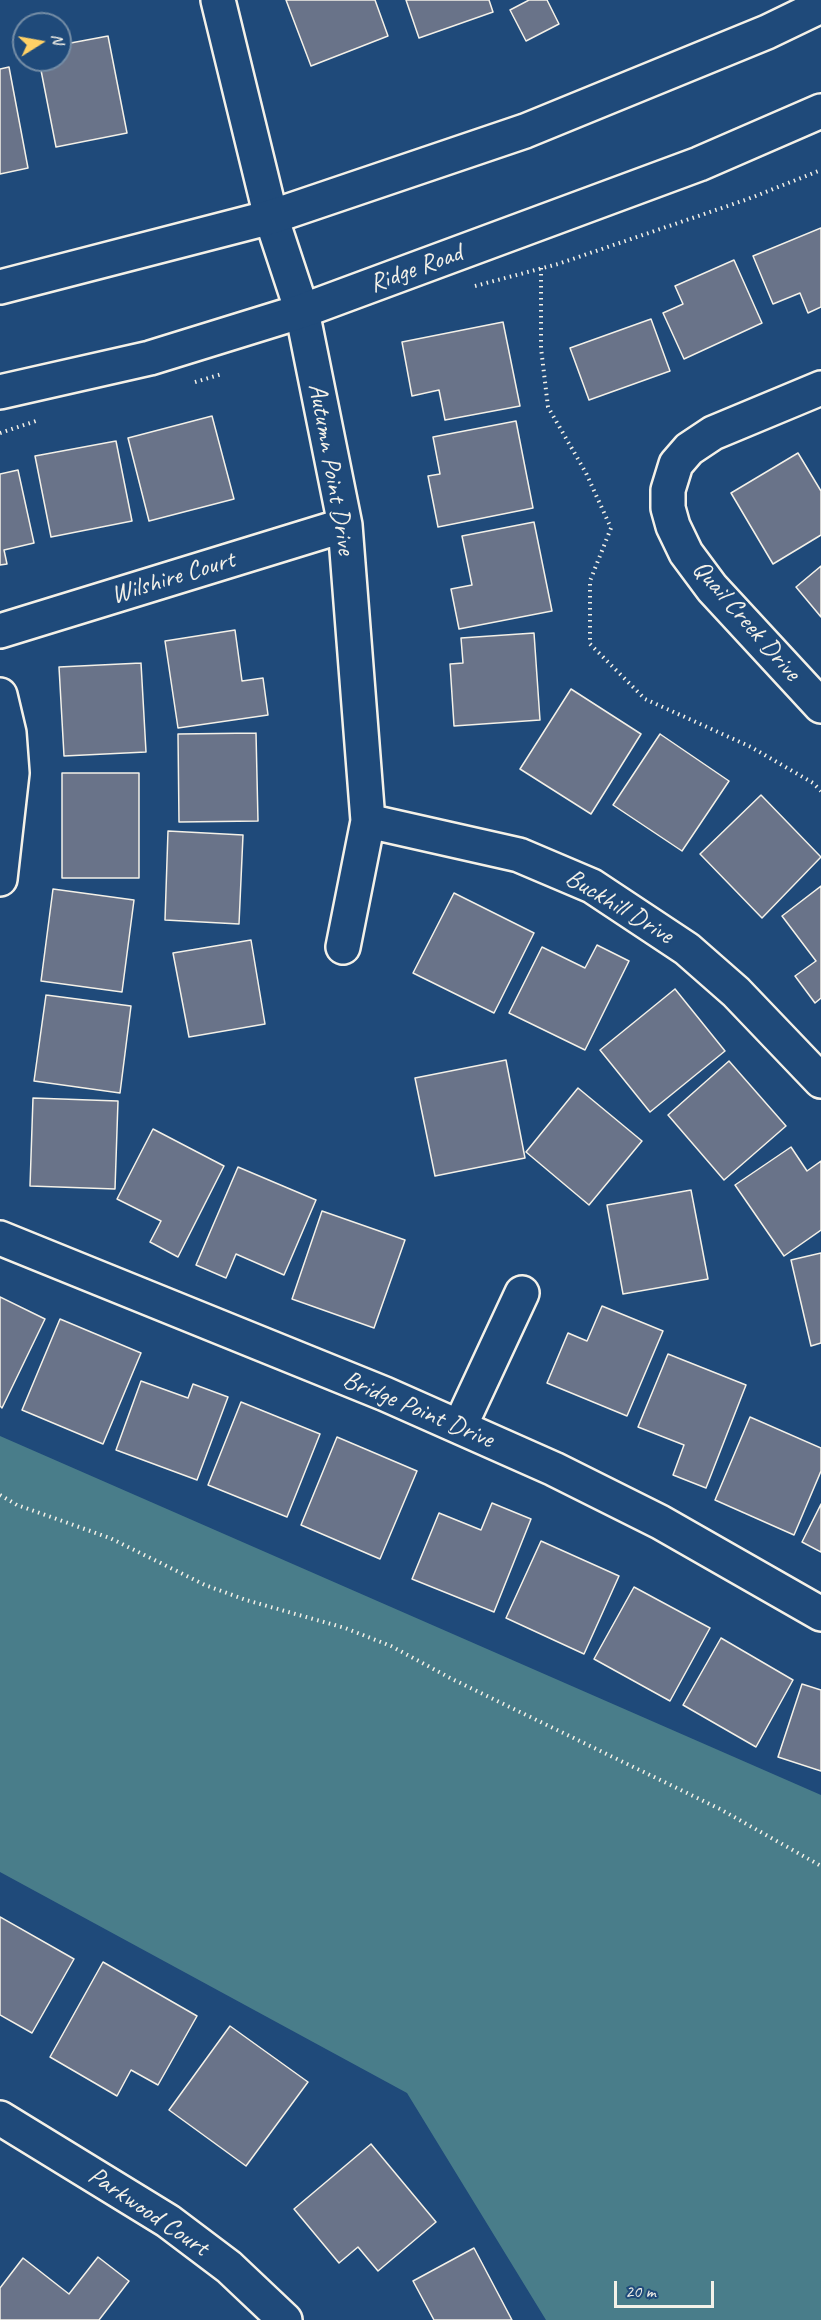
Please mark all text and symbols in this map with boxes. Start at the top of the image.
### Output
north arrow [12,12,72,72]
text: N [47,32,68,46]
street label: Ridge Road [365,238,467,300]
street label: Autumn Point Drive [301,381,361,557]
street label: Wilshire Court [108,544,238,612]
street label: Quail Creek Drive [685,554,807,688]
street label: Buckhill Drive [559,863,679,951]
street label: Bridge Point Drive [338,1364,498,1456]
street label: Parkwood Court [82,2160,214,2264]
scale bar [617,2269,718,2307]
text: 20 m [625,2280,656,2302]

